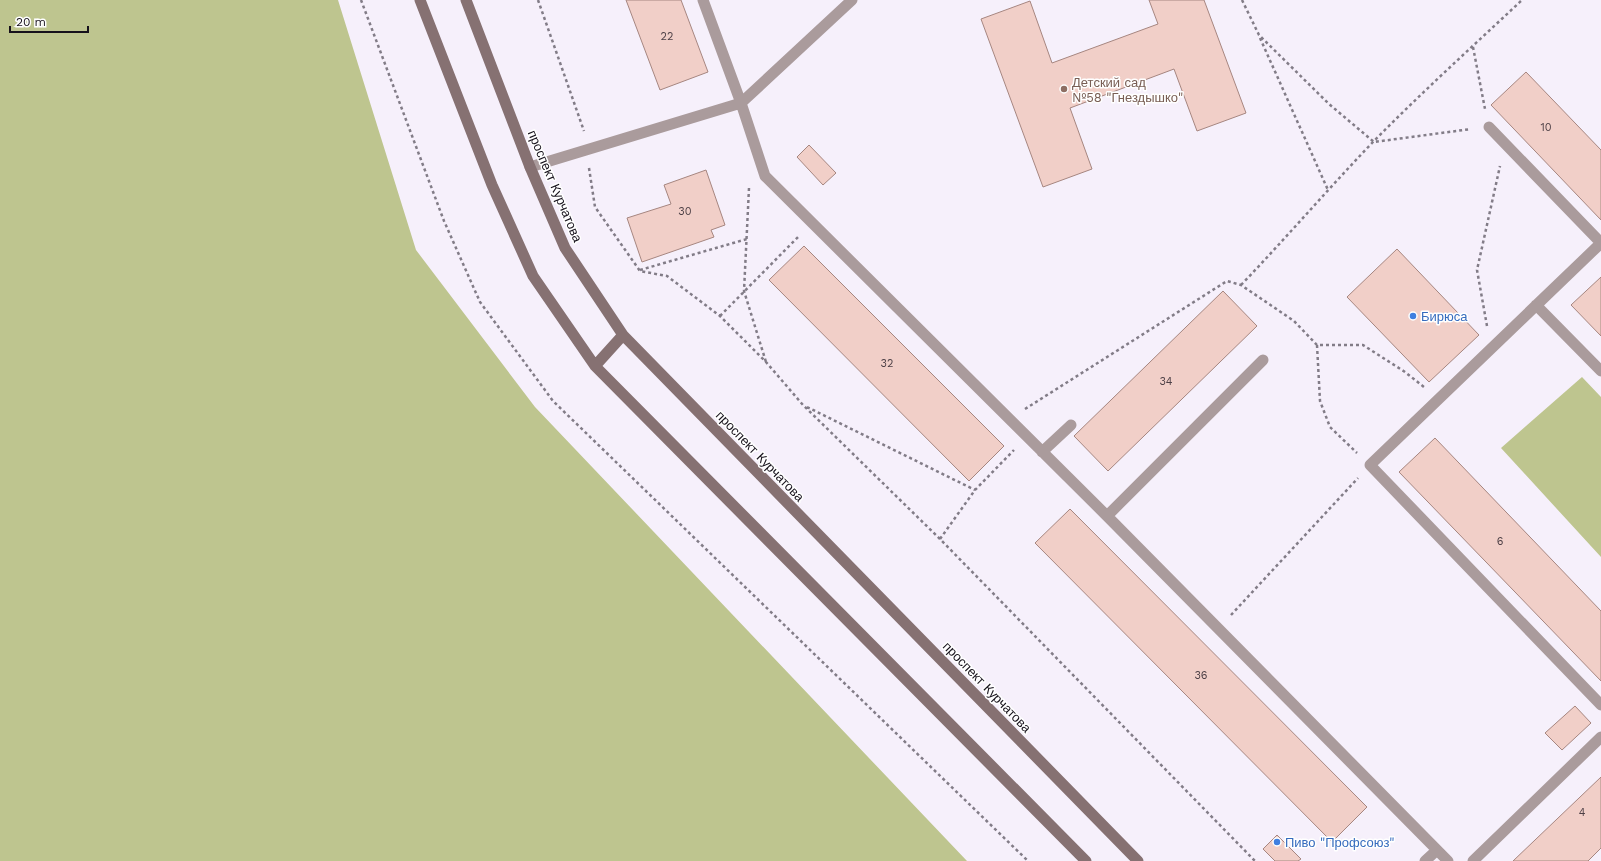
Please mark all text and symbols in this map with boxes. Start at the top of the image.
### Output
scale bar [10,8,88,34]
text: 20 m [16,15,46,29]
house number: 22 [661,30,673,43]
place label: Детский сад №58 "Гнездышко" [1072,75,1183,105]
marker: Детский сад №58 "Гнездышко" [1059,84,1069,94]
house number: 10 [1540,121,1552,134]
street label: проспект Курчатова [525,128,586,245]
house number: 30 [678,205,692,218]
place label: Бирюса [1421,309,1468,324]
marker: Бирюса [1408,311,1418,321]
house number: 32 [881,357,893,370]
house number: 34 [1159,375,1173,388]
street label: проспект Курчатова [713,408,808,505]
house number: 6 [1497,535,1504,548]
street label: проспект Курчатова [940,639,1035,736]
house number: 36 [1194,669,1208,682]
house number: 4 [1579,806,1586,819]
place label: Пиво "Профсоюз" [1285,835,1395,850]
marker: Пиво "Профсоюз" [1272,837,1282,847]

